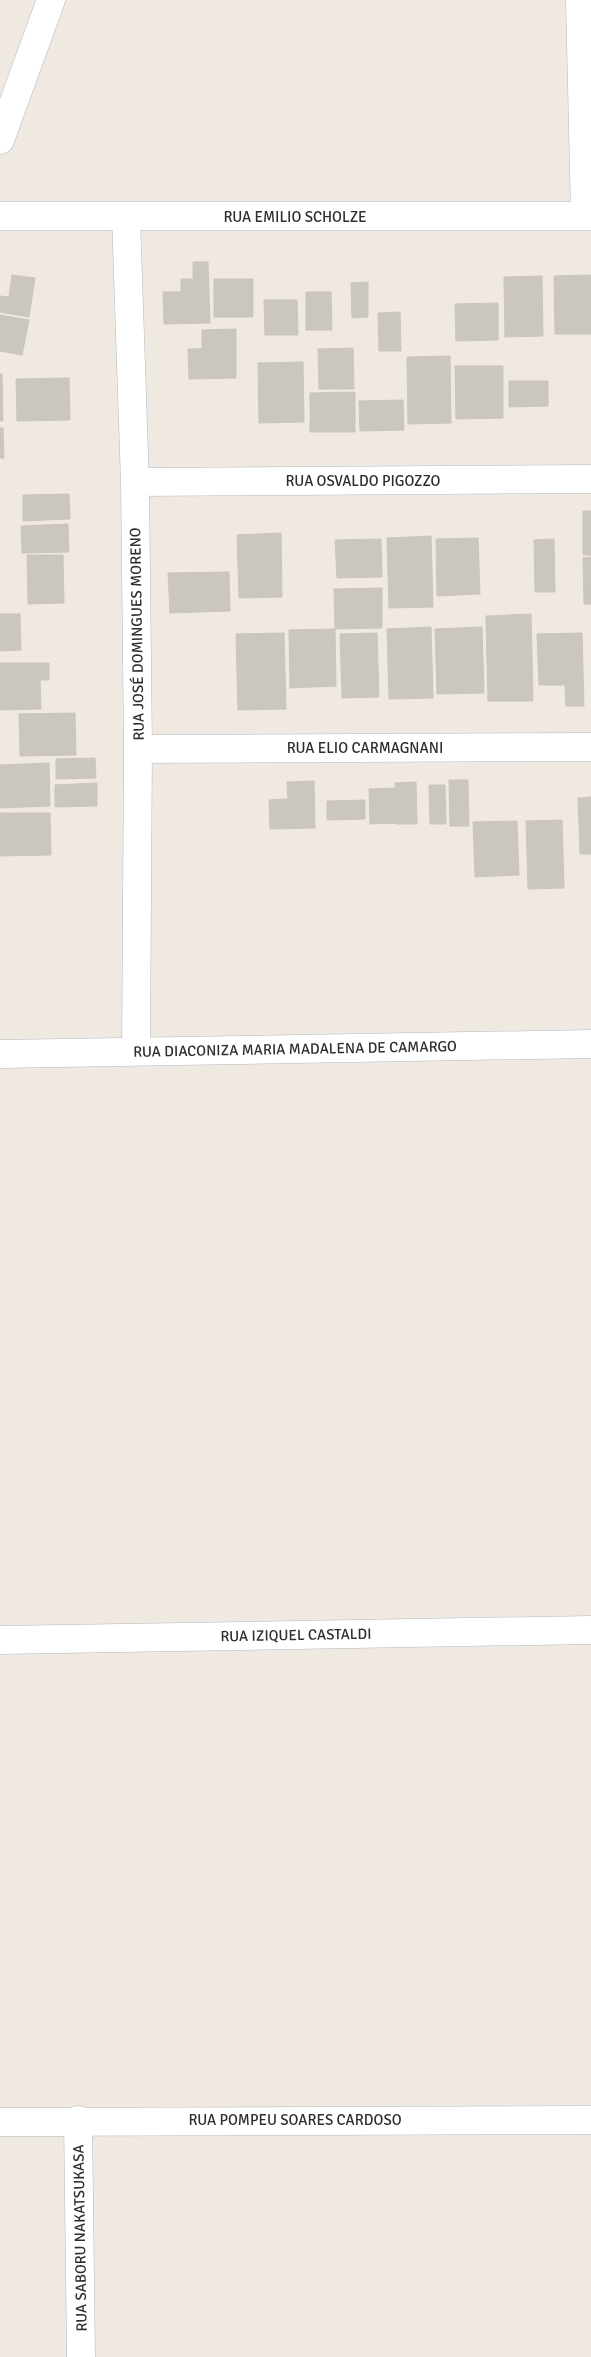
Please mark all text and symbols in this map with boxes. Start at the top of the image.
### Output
street label: RUA EMILIO SCHOLZE [223,208,367,226]
street label: RUA OSVALDO PIGOZZO [286,472,441,490]
street label: RUA JOSÉ DOMINGUES MORENO [125,527,148,741]
street label: RUA ELIO CARMAGNANI [287,739,443,757]
street label: RUA DIACONIZA MARIA MADALENA DE CAMARGO [133,1037,457,1061]
street label: RUA IZIQUEL CASTALDI [220,1625,372,1645]
street label: RUA POMPEU SOARES CARDOSO [188,2111,402,2129]
street label: RUA SABORU NAKATSUKASA [69,2144,91,2332]

